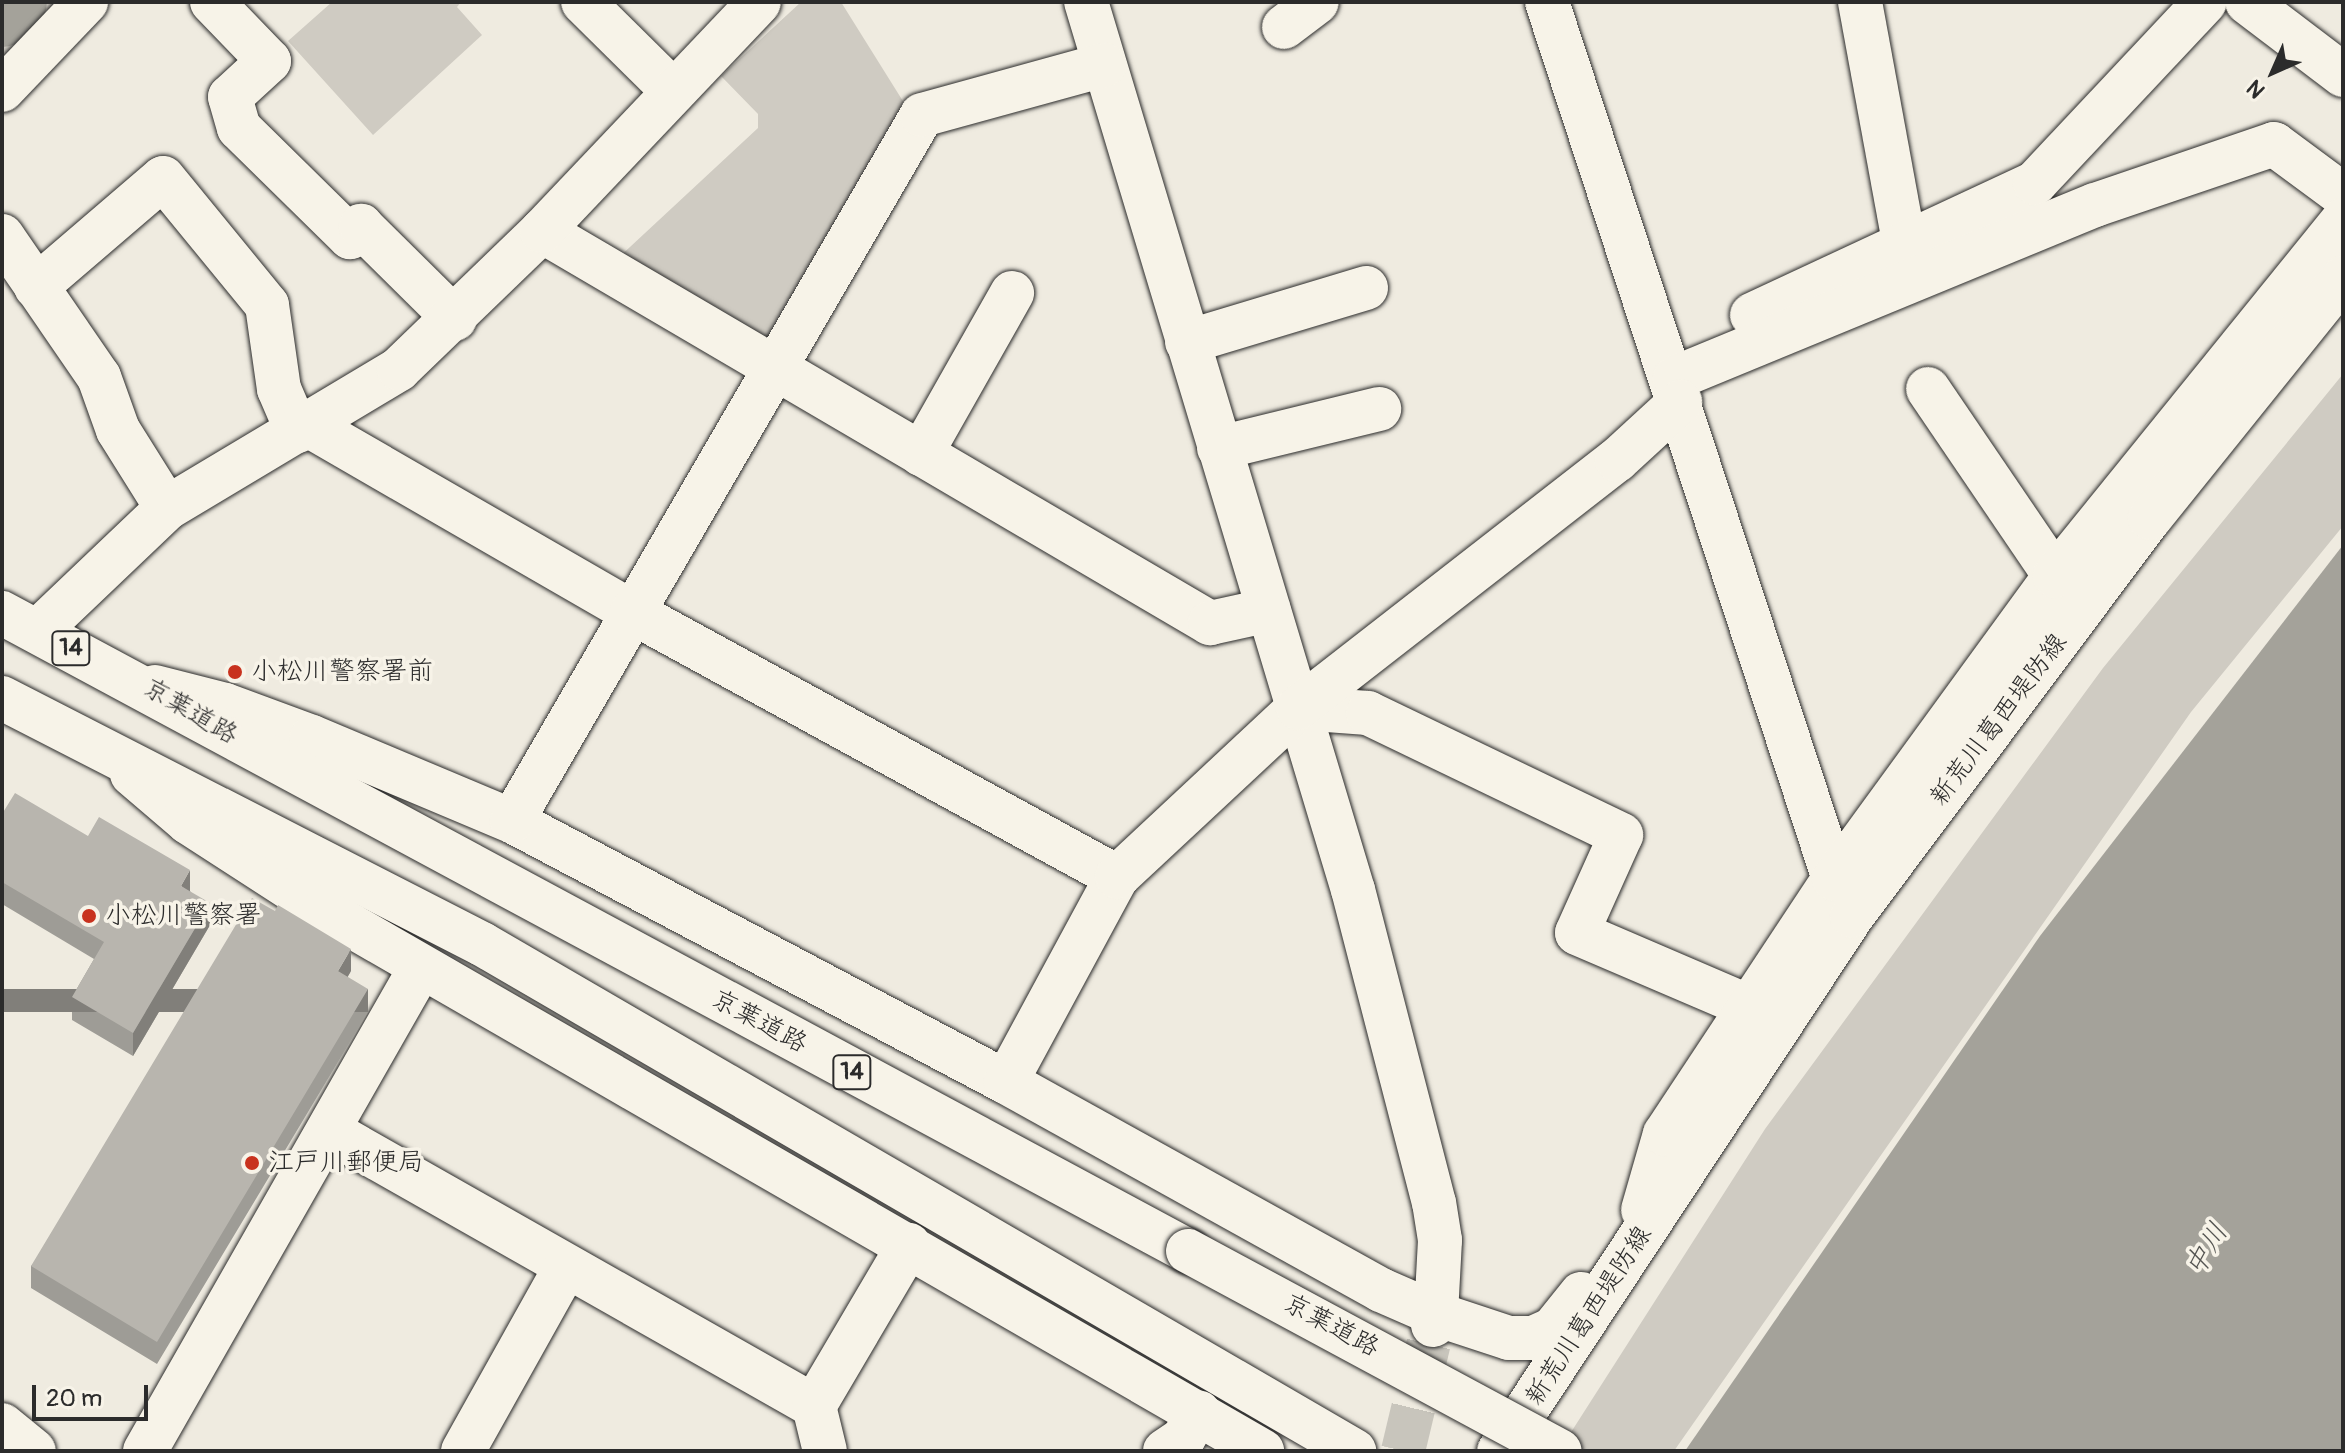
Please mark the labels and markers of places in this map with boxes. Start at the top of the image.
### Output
place label: 小松川警察署前 [251,656,433,688]
marker: 小松川警察署前 [226,663,244,681]
place label: 小松川警察署 [105,900,261,932]
marker: 小松川警察署 [80,907,98,925]
place label: 江戸川郵便局 [268,1147,424,1179]
marker: 江戸川郵便局 [243,1154,261,1172]

